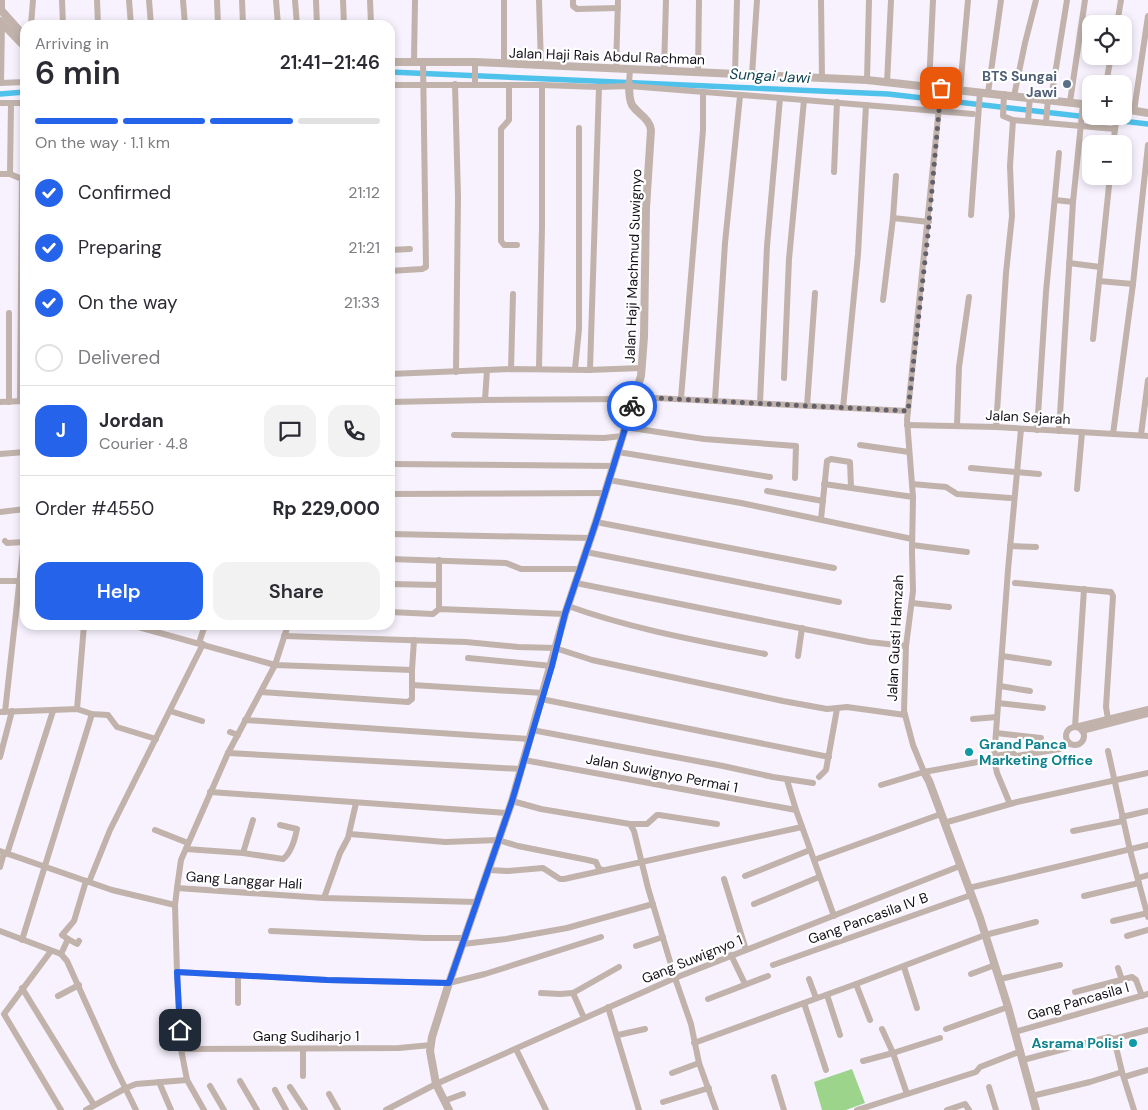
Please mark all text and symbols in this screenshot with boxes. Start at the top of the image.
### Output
map controls [1082,15,1132,185]
button: locate [1082,15,1132,65]
text: Arriving in [35,33,109,54]
street label: Jalan Haji Rais Abdul Rachman [509,44,705,68]
text: 21:41–21:46 [280,50,380,75]
text: 6 min [35,52,120,94]
water label: Sungai Jawi [729,64,811,88]
pin [920,67,962,109]
place label: BTS Sungai Jawi [982,67,1057,101]
icon: bag [927,74,955,102]
button: + [1082,75,1132,125]
marker: BTS Sungai Jawi [1061,78,1073,90]
text: On the way · 1.1 km [35,132,170,153]
button: − [1082,135,1132,185]
street label: Jalan Haji Machmud Suwignyo [621,169,645,363]
icon: check [35,179,63,207]
text: Confirmed [78,180,171,205]
text: 21:12 [348,182,380,203]
icon: check [35,234,63,262]
text: Preparing [78,235,162,260]
text: 21:21 [348,237,380,258]
icon: check [35,289,63,317]
text: On the way [78,290,178,315]
text: 21:33 [344,292,380,313]
text: Delivered [78,345,160,370]
courier [607,381,657,431]
icon: bike [618,392,646,420]
button: chat [264,405,316,457]
button: phone [328,405,380,457]
street label: Jalan Sejarah [985,406,1071,428]
text: Jordan [99,408,164,433]
text: J [56,418,66,443]
text: Courier · 4.8 [99,433,188,454]
text: Order #4550 [35,496,154,521]
text: Rp 229,000 [272,496,380,521]
button: Help [35,562,203,620]
button: Share [213,562,380,620]
street label: Jalan Gusti Hamzah [883,574,907,702]
place label: Grand Panca Marketing Office [979,735,1093,769]
marker: Grand Panca Marketing Office [963,746,975,758]
street label: Jalan Suwignyo Permai 1 [584,749,740,797]
street label: Gang Langgar Hali [185,867,303,893]
street label: Gang Pancasila IV B [805,888,931,948]
street label: Gang Suwignyo 1 [639,931,745,987]
street label: Gang Pancasila I [1025,978,1131,1024]
pin [159,1009,201,1051]
icon: home [166,1016,194,1044]
street label: Gang Sudiharjo 1 [253,1027,359,1045]
place label: Asrama Polisi [1031,1034,1123,1052]
marker: Asrama Polisi [1127,1037,1139,1049]

